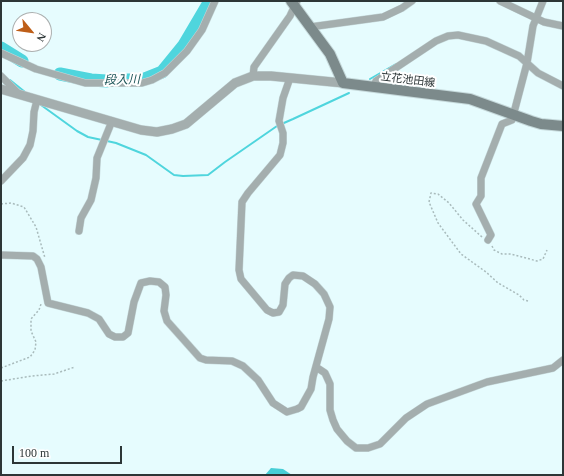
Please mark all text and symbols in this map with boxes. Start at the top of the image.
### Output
north arrow [12,12,52,52]
text: N [34,31,49,44]
street label: 立花池田線 [380,69,436,89]
water label: 段入川 [104,71,140,87]
scale bar [14,438,124,464]
text: 100 m [19,446,49,460]

